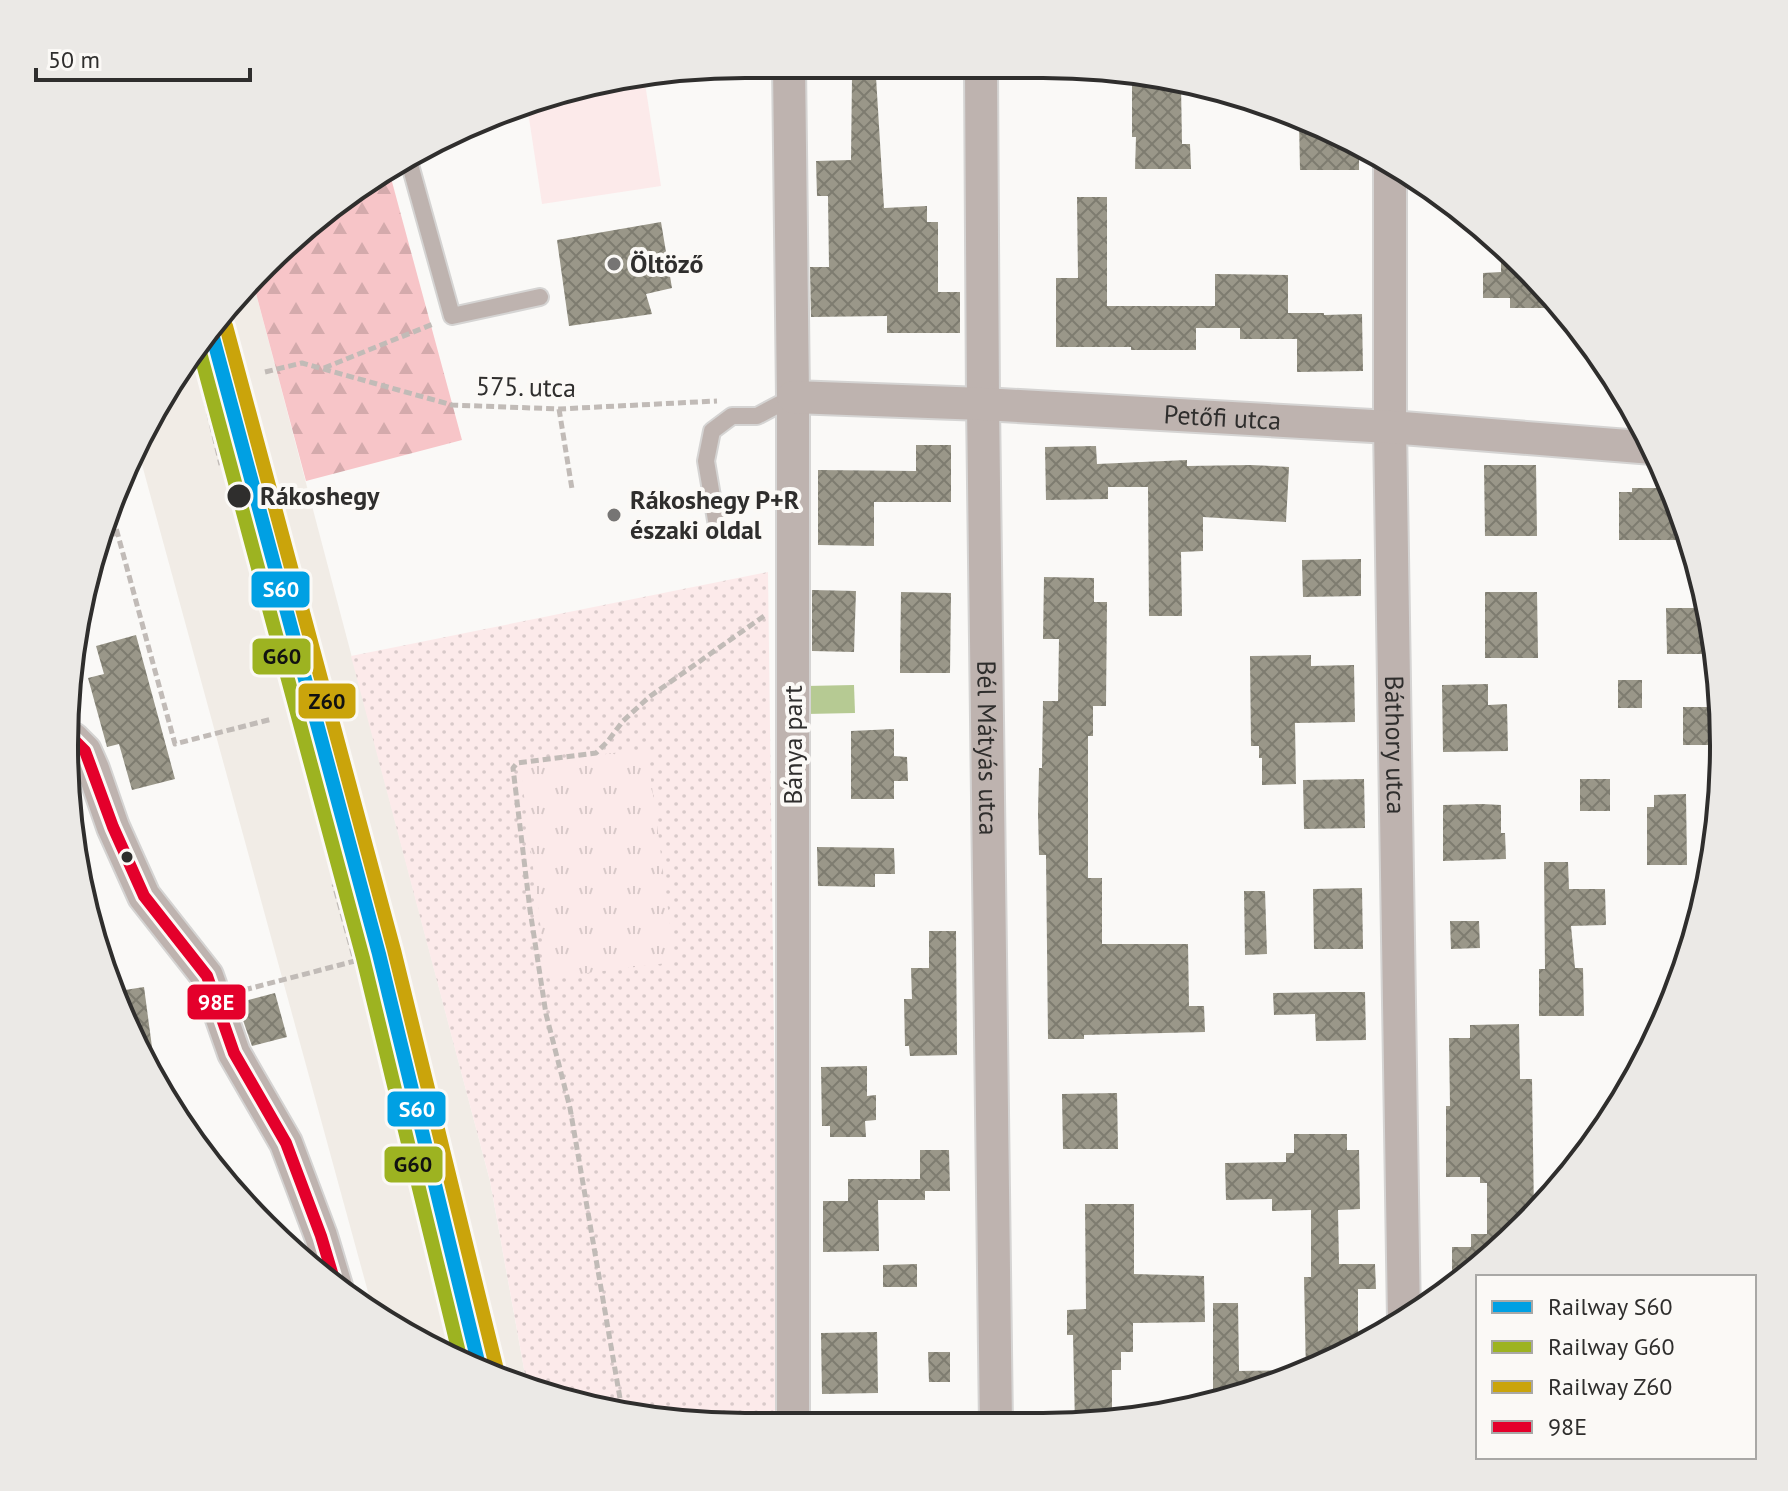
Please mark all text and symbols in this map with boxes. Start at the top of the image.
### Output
scale bar [36,32,250,82]
text: 50 m [48,44,100,75]
place label: Öltöző [630,247,703,280]
marker: Öltöző [605,255,623,273]
street label: 575. utca [476,369,576,404]
street label: Petőfi utca [1163,397,1282,437]
place label: Rákoshegy [260,479,380,512]
marker: Rákoshegy [225,482,253,510]
place label: Rákoshegy P+R északi oldal [630,483,800,546]
marker: Rákoshegy P+R északi oldal [605,506,623,524]
line badge: S60 [250,570,311,609]
text: S60 [263,575,299,603]
line badge: G60 [251,637,312,676]
text: G60 [263,642,301,670]
street label: Bél Mátyás utca [970,660,1005,836]
street label: Báthory utca [1378,675,1413,815]
line badge: Z60 [297,682,357,720]
street label: Bánya part [776,685,809,805]
text: Z60 [309,687,345,715]
unlabelled marker [119,849,135,865]
line badge: 98E [186,983,247,1021]
text: 98E [198,988,234,1016]
line badge: S60 [386,1090,447,1128]
text: S60 [399,1095,435,1123]
line badge: G60 [383,1145,444,1184]
text: G60 [394,1150,432,1178]
legend [1476,1275,1756,1459]
text: Railway S60 [1548,1291,1673,1322]
text: Railway G60 [1548,1331,1675,1362]
text: Railway Z60 [1548,1371,1672,1402]
text: 98E [1548,1411,1587,1442]

